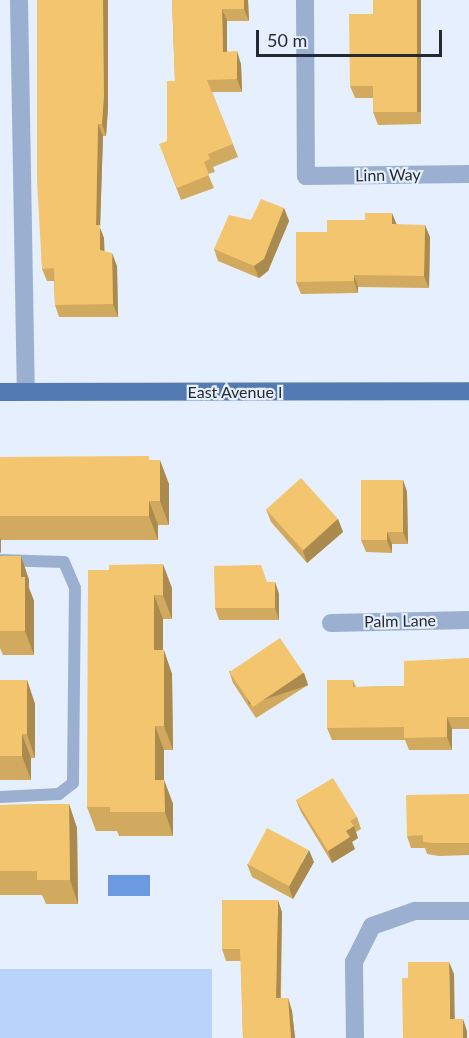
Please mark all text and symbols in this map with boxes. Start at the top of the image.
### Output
scale bar [259,18,445,56]
text: 50 m [267,29,307,51]
street label: Linn Way [355,165,421,185]
street label: East Avenue I [187,382,283,402]
street label: Palm Lane [364,611,436,631]

